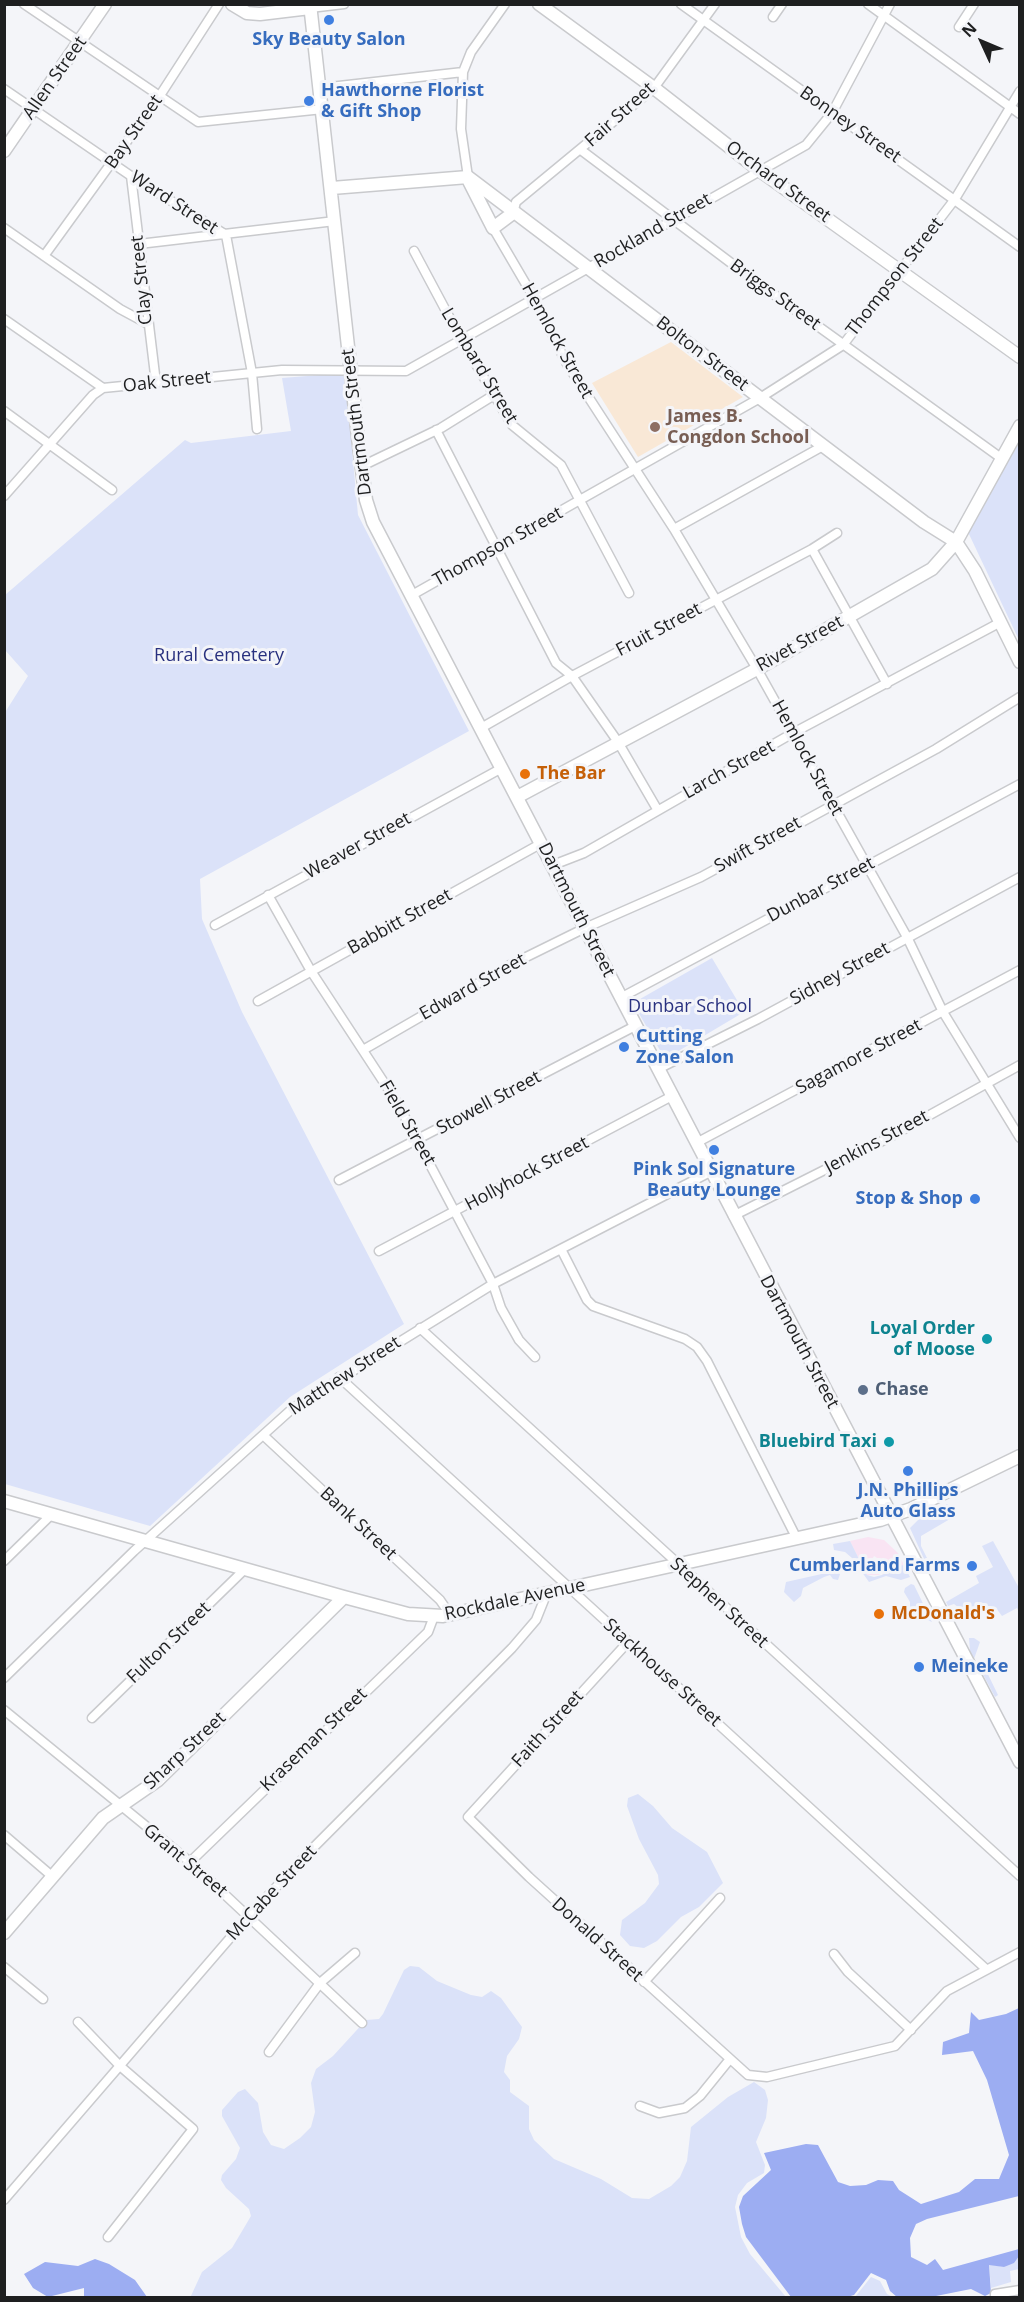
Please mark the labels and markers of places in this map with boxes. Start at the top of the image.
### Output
marker: Sky Beauty Salon [322,13,336,27]
place label: Sky Beauty Salon [252,29,406,51]
place label: Hawthorne Florist & Gift Shop [321,80,484,122]
marker: Hawthorne Florist & Gift Shop [302,94,316,108]
place label: James B. Congdon School [667,406,809,448]
marker: James B. Congdon School [648,420,662,434]
place label: The Bar [537,763,606,785]
marker: The Bar [518,767,532,781]
place label: Cutting Zone Salon [636,1026,734,1068]
marker: Cutting Zone Salon [617,1040,631,1054]
marker: Pink Sol Signature Beauty Lounge [707,1143,721,1157]
place label: Pink Sol Signature Beauty Lounge [633,1159,795,1202]
place label: Stop & Shop [856,1188,963,1210]
marker: Stop & Shop [968,1192,982,1206]
place label: Loyal Order of Moose [870,1318,975,1360]
marker: Loyal Order of Moose [980,1332,994,1346]
place label: Chase [875,1379,929,1401]
marker: Chase [856,1383,870,1397]
place label: Bluebird Taxi [759,1431,877,1453]
marker: Bluebird Taxi [882,1435,896,1449]
marker: J.N. Phillips Auto Glass [901,1464,915,1478]
place label: J.N. Phillips Auto Glass [858,1480,958,1522]
place label: Cumberland Farms [789,1555,960,1577]
marker: Cumberland Farms [965,1559,979,1573]
place label: McDonald's [891,1603,995,1625]
marker: McDonald's [872,1607,886,1621]
place label: Meineke [931,1656,1008,1678]
marker: Meineke [912,1660,926,1674]

